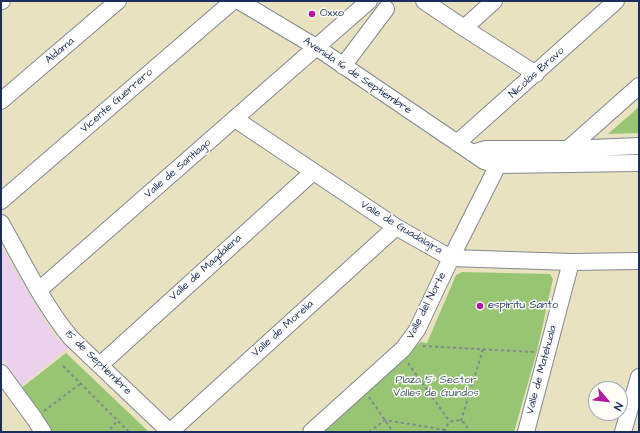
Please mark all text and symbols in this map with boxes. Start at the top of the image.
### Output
place label: Oxxo [320,7,344,21]
marker: Oxxo [307,9,317,19]
street label: Aldama [43,35,77,67]
street label: Avenida 16 de Septiembre [300,35,414,117]
street label: Nicolás Bravo [506,45,568,101]
street label: Vicente Guerrero [78,66,156,136]
street label: Valle de Santiago [142,136,214,202]
street label: Valle de Guadalajra [358,198,444,258]
street label: Valle de Magdalena [167,232,245,304]
street label: Valle del Norte [404,270,450,342]
street label: Valle de Morelia [249,298,317,360]
place label: espíritu Santo [488,299,558,313]
marker: espíritu Santo [475,301,485,311]
street label: Valle de Matehuala [524,324,560,416]
street label: 15 de Septiembre [62,328,134,398]
park label: Plaza 5° Sector Valles de Guindos [393,374,479,400]
north arrow [588,381,628,421]
text: N [610,400,626,413]

